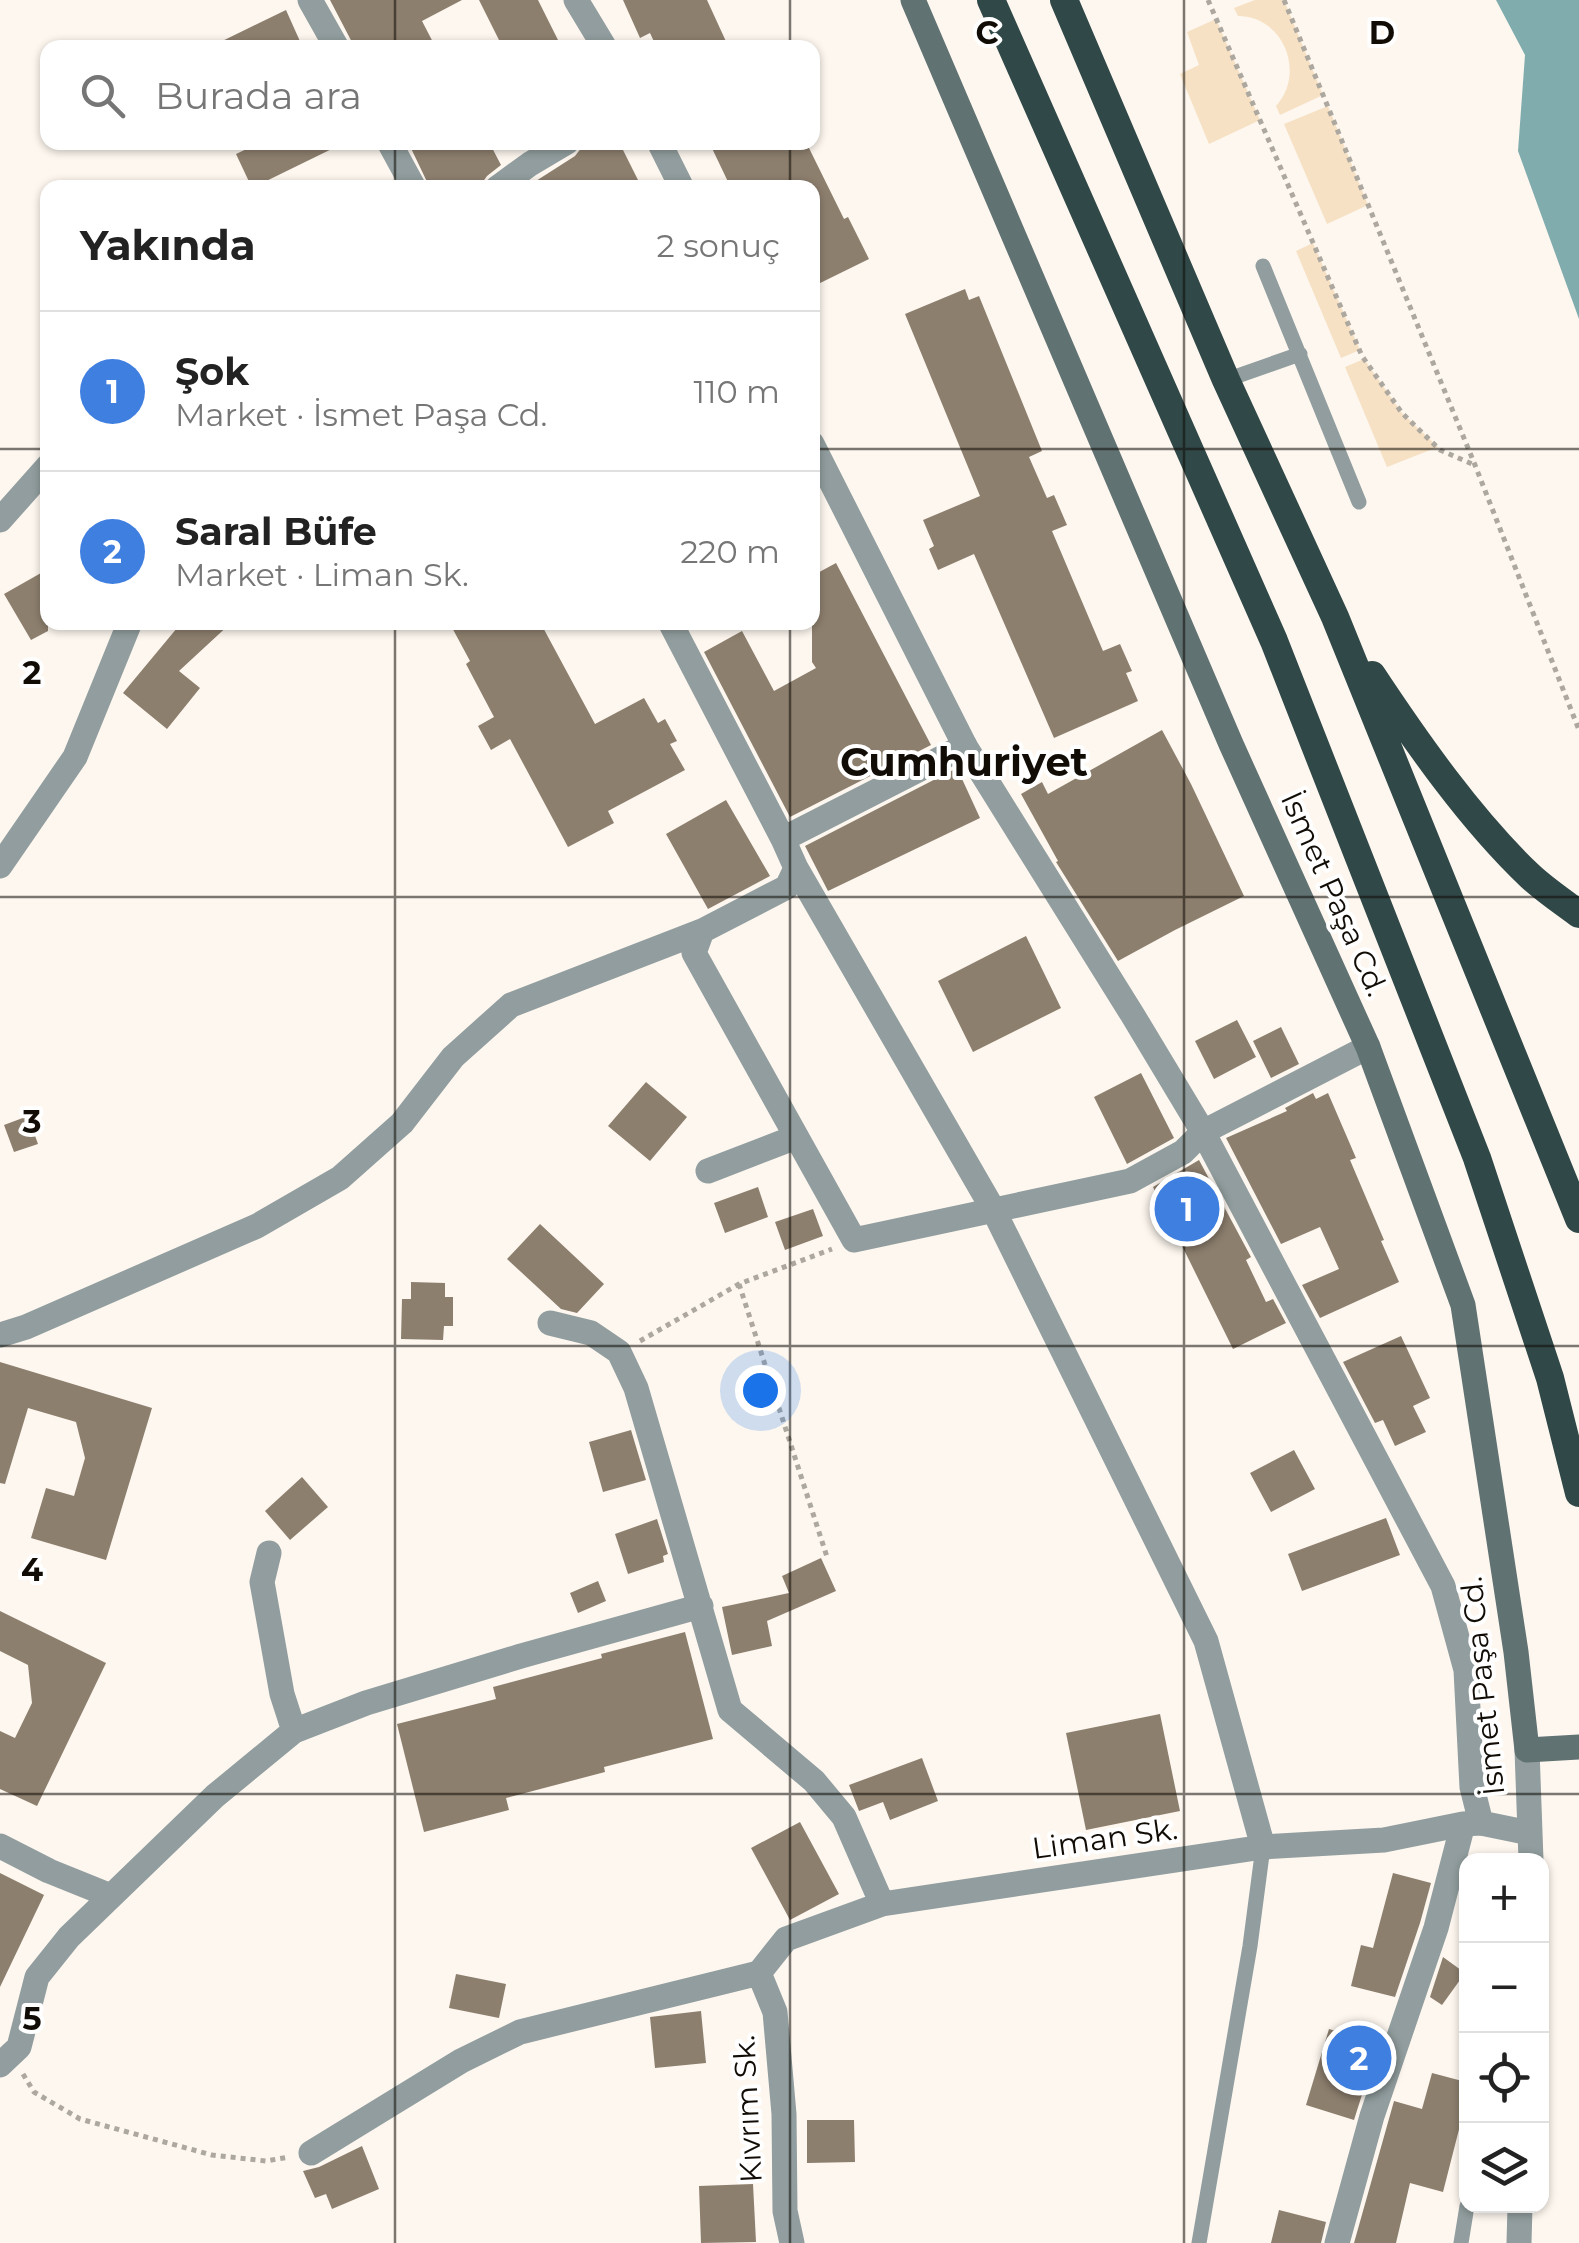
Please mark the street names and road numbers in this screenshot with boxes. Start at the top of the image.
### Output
street label: İsmet Paşa Cd. [1273,786,1396,1002]
street label: İsmet Paşa Cd. [1453,1575,1512,1797]
street label: Liman Sk. [1030,1810,1180,1867]
street label: Kıvrım Sk. [725,2034,770,2184]

